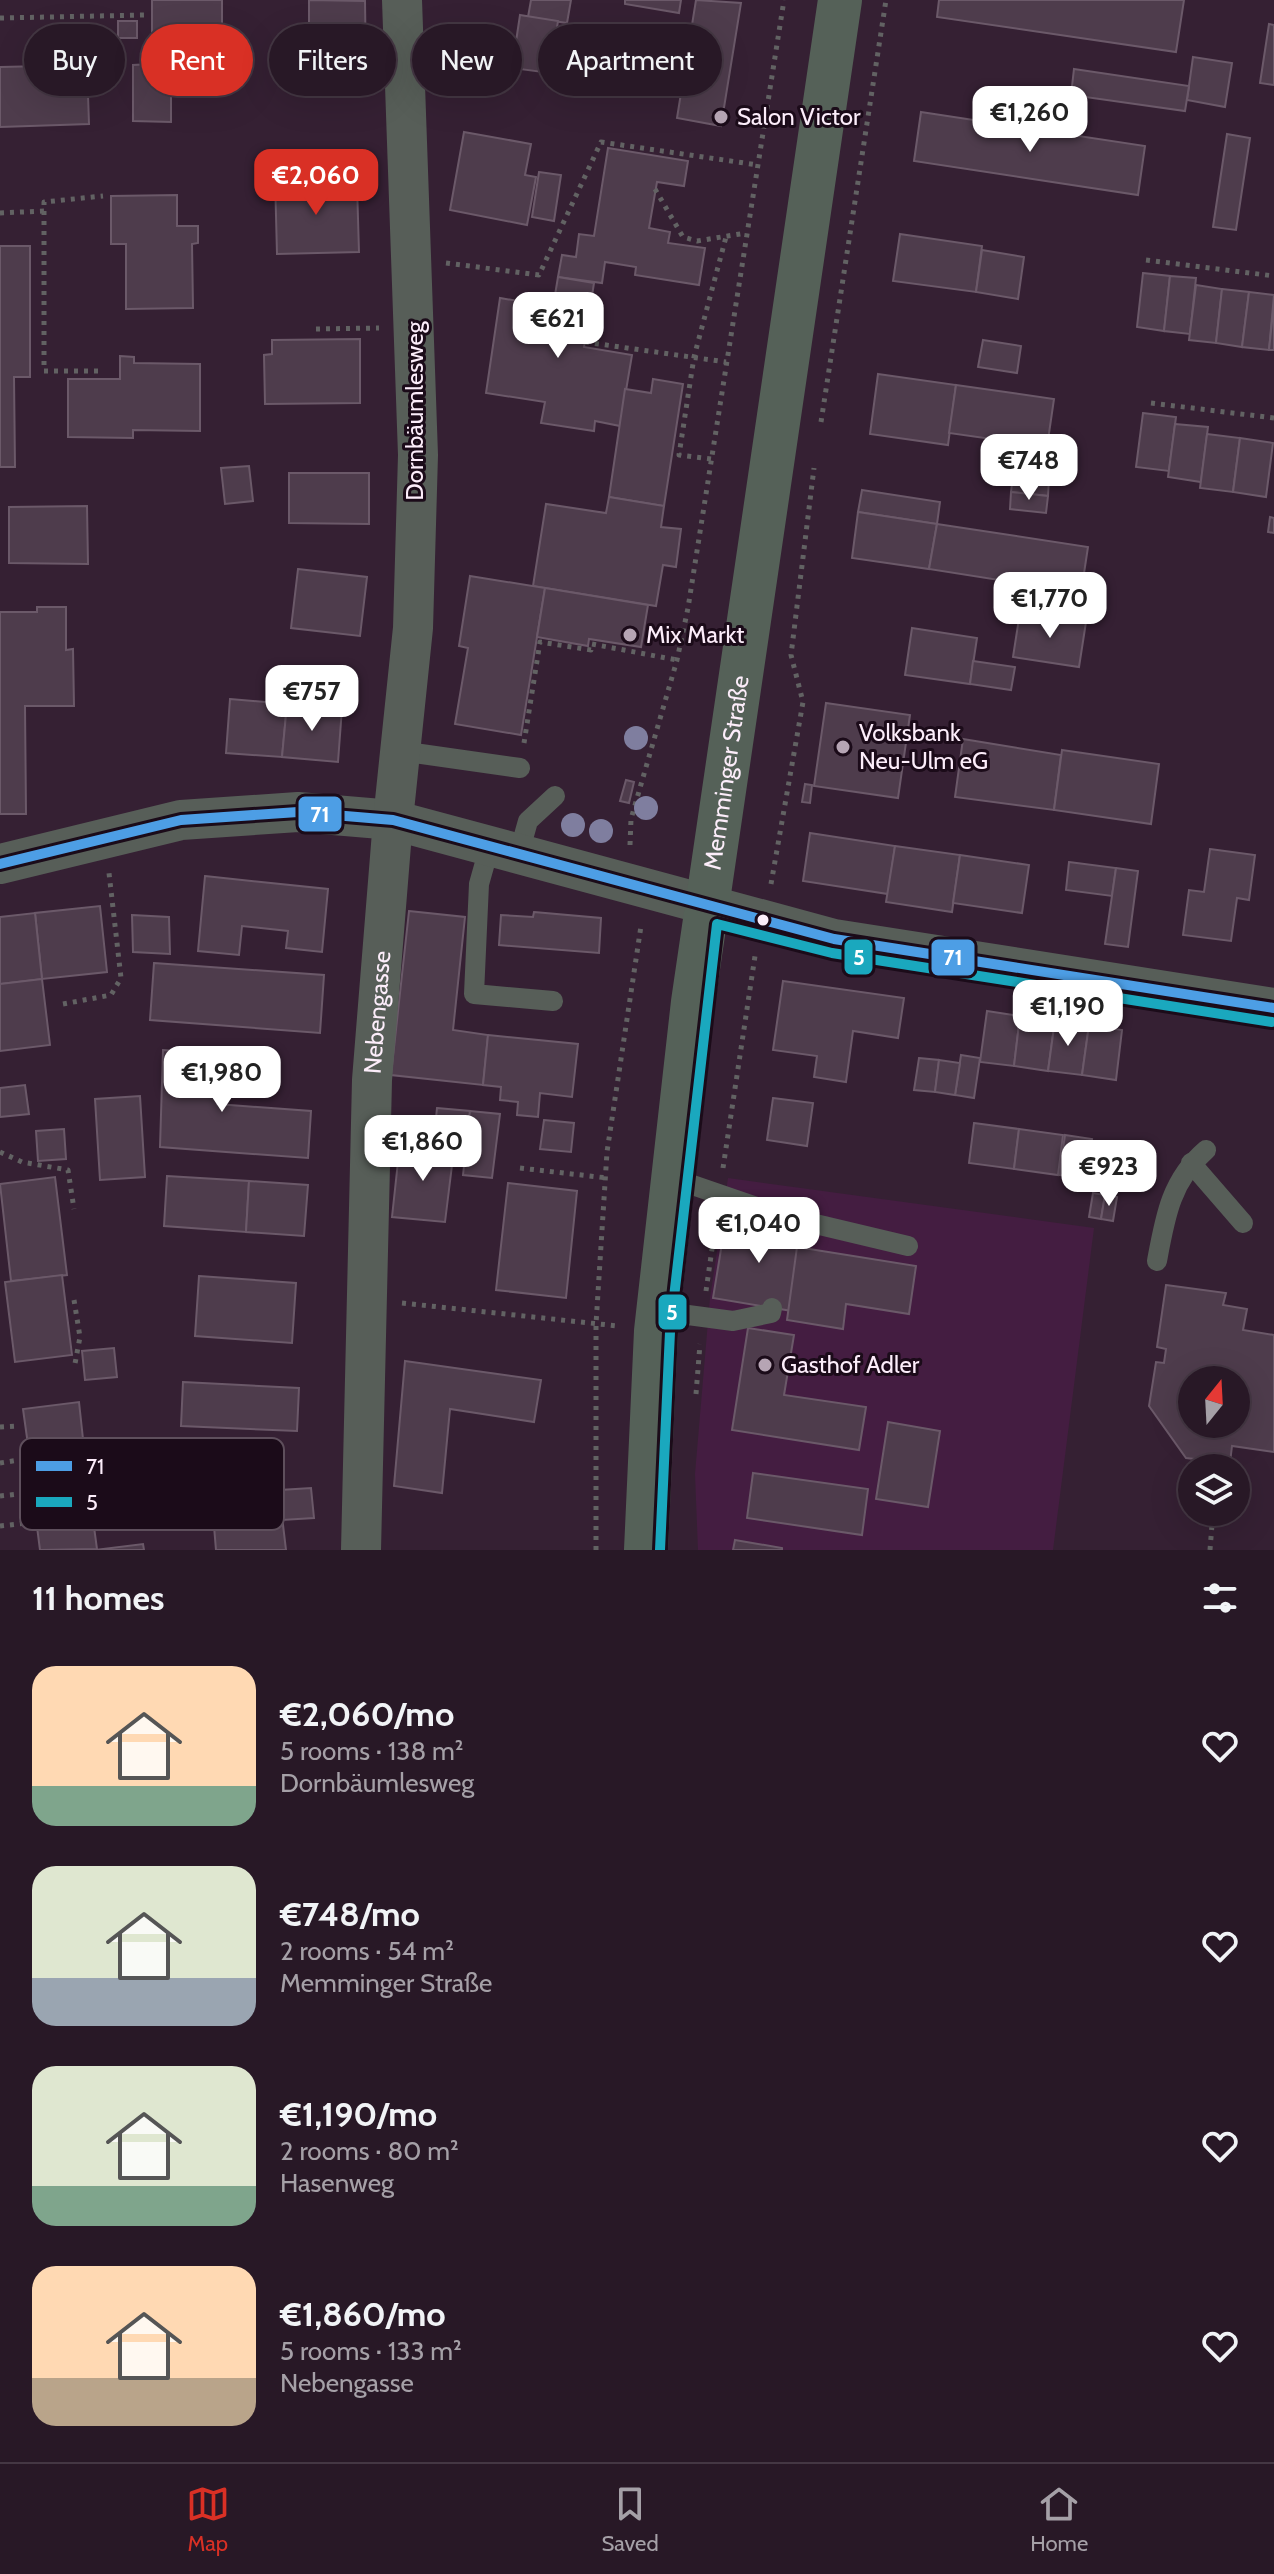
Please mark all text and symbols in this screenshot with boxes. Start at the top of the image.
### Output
chip: Buy [24,24,125,96]
chip: Rent [141,24,253,96]
chip: Filters [269,24,396,96]
chip: New [412,24,522,96]
chip: Apartment [538,24,722,96]
pin: €1,260 [965,86,1095,154]
text: €1,260 [990,96,1070,128]
place label: Salon Victor [737,102,861,131]
marker: Salon Victor [712,108,730,126]
pin: €2,060 [251,149,381,217]
text: €2,060 [272,159,360,191]
pin: €621 [511,292,605,360]
text: €621 [531,302,585,334]
street label: Dornbäumlesweg [400,320,429,501]
pin: €748 [982,434,1076,502]
text: €748 [999,444,1059,476]
pin: €1,770 [985,572,1115,640]
text: €1,770 [1012,582,1088,614]
place label: Mix Markt [646,620,744,649]
marker: Mix Markt [621,626,639,644]
pin: €757 [265,665,359,733]
street label: Memminger Straße [698,674,755,872]
text: €757 [283,675,341,707]
place label: Volksbank Neu-Ulm eG [859,718,988,775]
marker: Volksbank Neu-Ulm eG [834,738,852,756]
line badge: 71 [297,795,343,833]
text: 71 [310,801,330,828]
unlabelled marker [755,912,771,928]
line badge: 5 [843,938,874,976]
line badge: 71 [930,938,976,977]
text: 5 [853,944,865,971]
text: 71 [943,944,963,971]
street label: Nebengasse [358,950,396,1075]
pin: €1,190 [1003,980,1133,1048]
text: €1,190 [1031,990,1105,1022]
pin: €1,980 [157,1046,287,1114]
text: €1,980 [182,1056,262,1088]
pin: €1,860 [358,1115,488,1183]
text: €1,860 [383,1125,463,1157]
pin: €923 [1062,1140,1156,1208]
text: €923 [1079,1150,1139,1182]
pin: €1,040 [694,1197,824,1265]
text: €1,040 [717,1207,801,1239]
line badge: 5 [657,1293,688,1331]
text: 5 [666,1299,678,1326]
place label: Gasthof Adler [781,1350,920,1379]
marker: Gasthof Adler [756,1356,774,1374]
north arrow [1178,1366,1250,1438]
map controls [1178,1366,1250,1526]
legend [20,1438,284,1530]
text: 71 [86,1453,104,1480]
button: layers [1178,1454,1250,1526]
text: 5 [86,1489,98,1516]
icon: filters [1198,1576,1242,1620]
text: 11 homes [32,1577,164,1619]
text: €2,060/mo [280,1693,454,1735]
icon: home [96,1698,192,1794]
icon: heart [1198,1724,1242,1768]
text: 5 rooms · 138 m² [280,1735,463,1767]
text: Dornbäumlesweg [280,1767,474,1799]
text: €748/mo [280,1893,420,1935]
icon: home [96,1898,192,1994]
icon: heart [1198,1924,1242,1968]
text: 2 rooms · 54 m² [280,1935,454,1967]
text: Memminger Straße [280,1967,492,1999]
text: €1,190/mo [280,2093,437,2135]
icon: home [96,2098,192,2194]
icon: heart [1198,2124,1242,2168]
text: 2 rooms · 80 m² [280,2135,459,2167]
text: Hasenweg [280,2167,394,2199]
text: €1,860/mo [280,2293,446,2335]
icon: home [96,2298,192,2394]
icon: heart [1198,2324,1242,2368]
text: 5 rooms · 133 m² [280,2335,462,2367]
text: Nebengasse [280,2367,414,2399]
tab: Map [186,2482,230,2557]
tab: Saved [601,2482,659,2557]
tab: Home [1030,2482,1088,2557]

